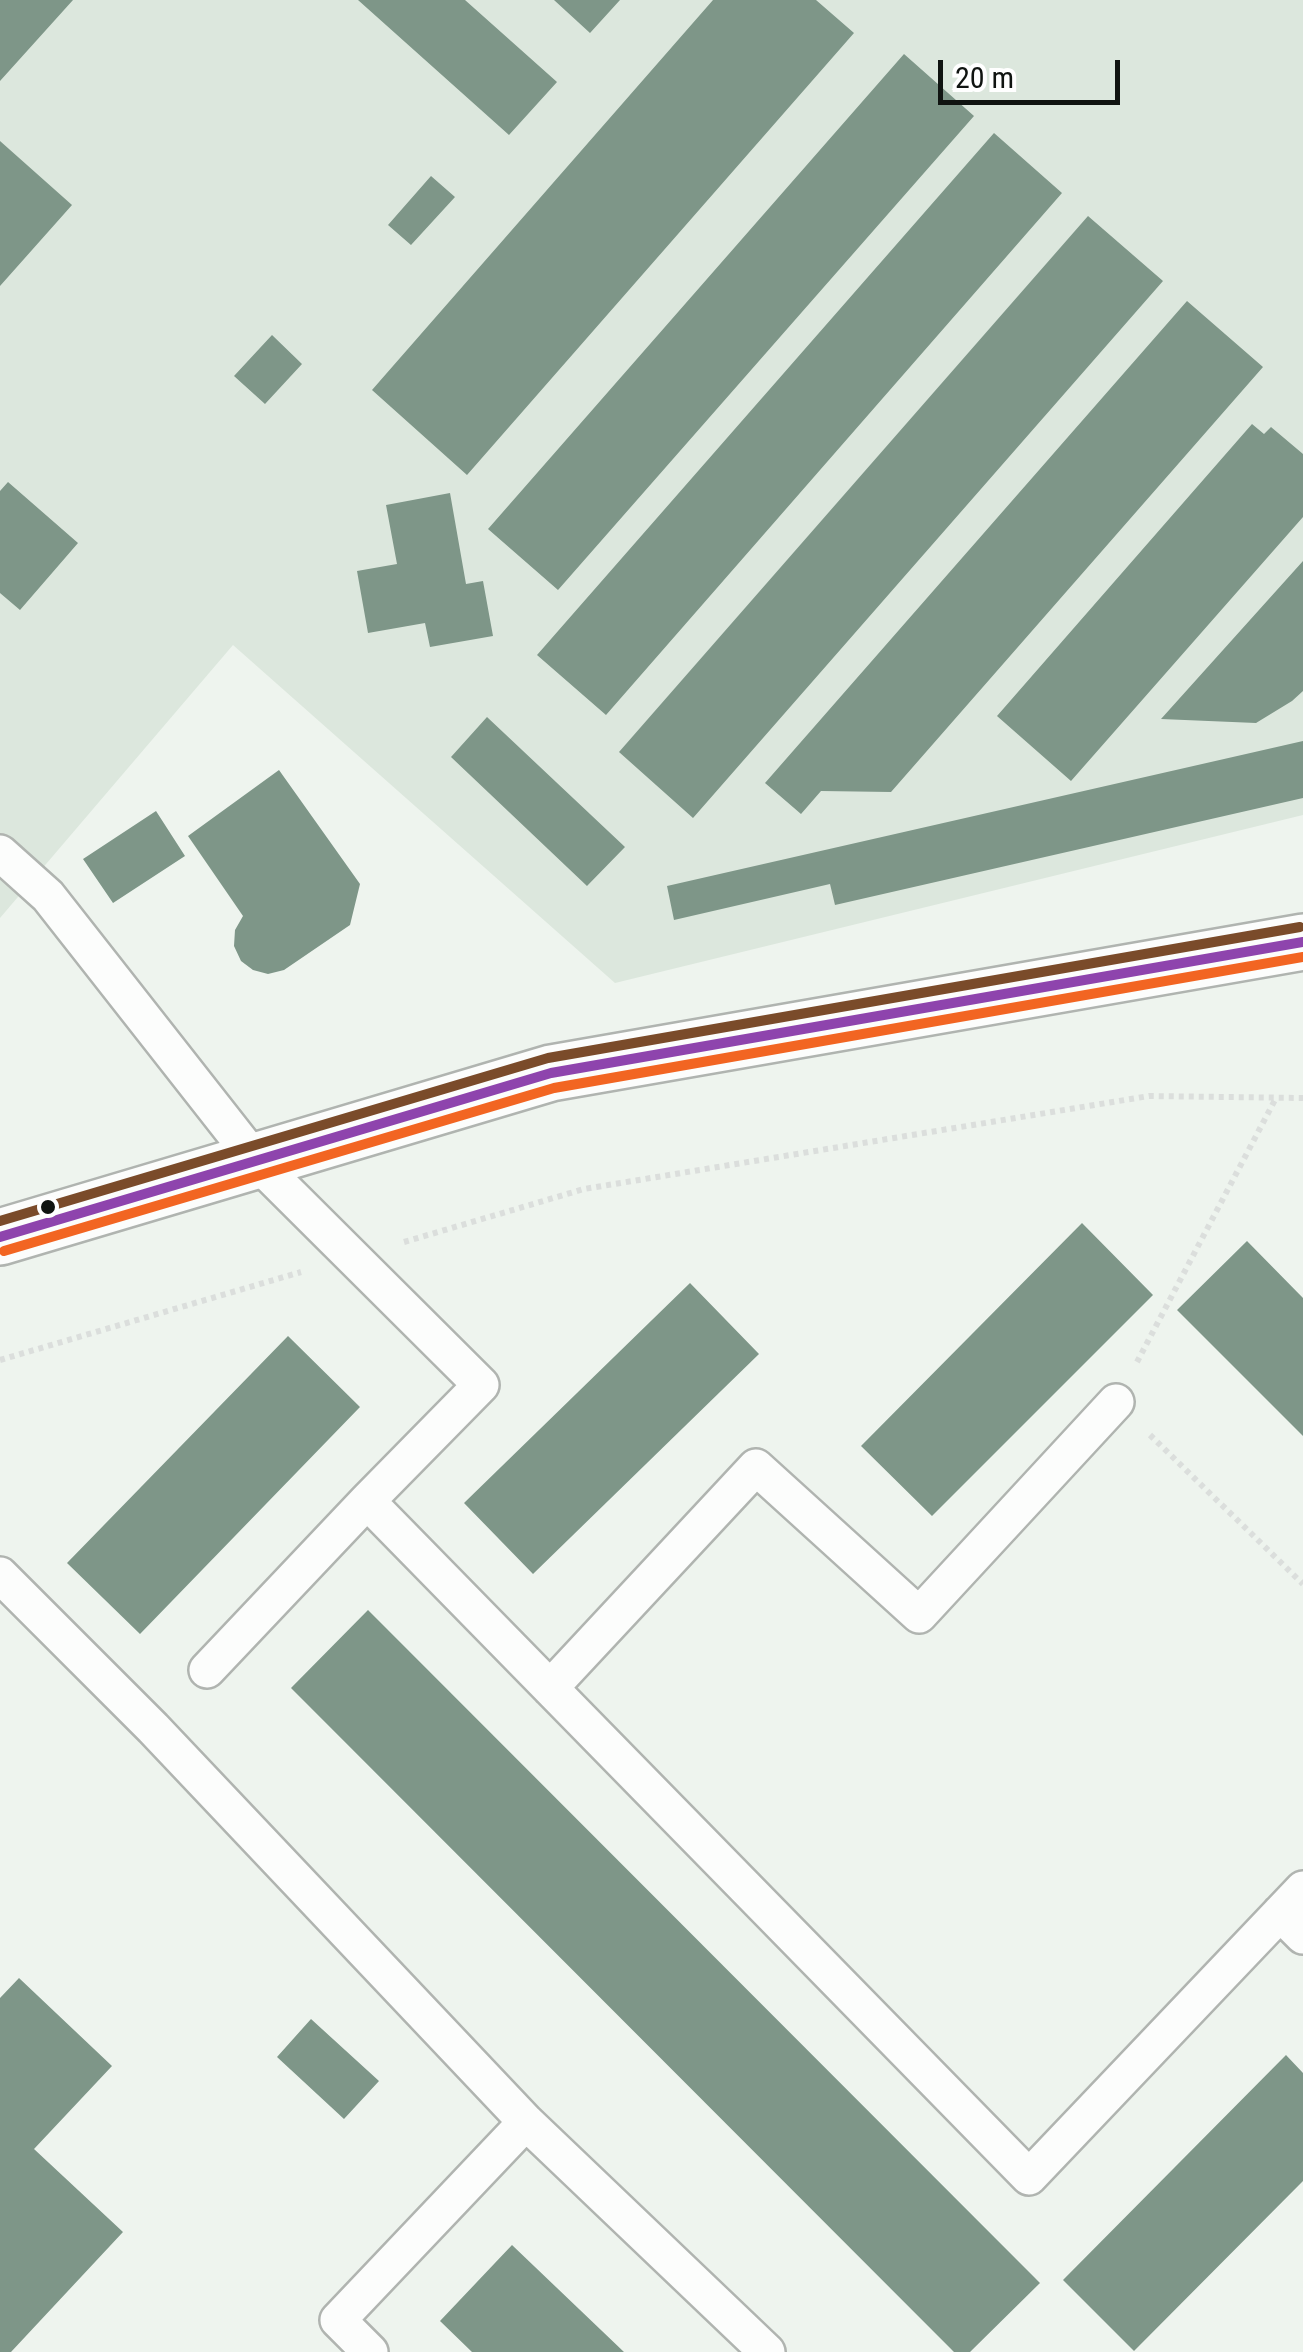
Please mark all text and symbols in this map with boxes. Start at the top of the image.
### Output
scale bar [943,40,1126,102]
text: 20 m [955,60,1014,95]
unlabelled marker [38,1197,58,1217]

